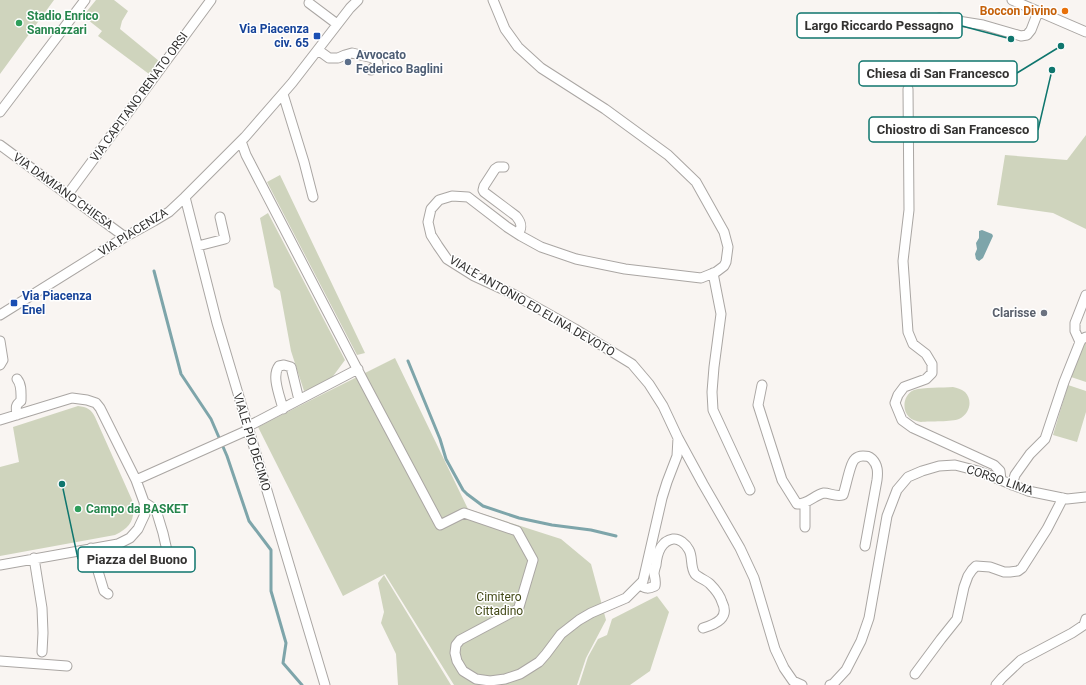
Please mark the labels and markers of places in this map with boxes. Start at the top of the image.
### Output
place label: Boccon Divino [980,4,1057,18]
marker: Boccon Divino [1060,6,1070,16]
place label: Stadio Enrico Sannazzari [27,9,99,37]
callout: Largo Riccardo Pessagno [797,13,962,38]
marker: Stadio Enrico Sannazzari [14,18,24,28]
place label: Via Piacenza civ. 65 [239,22,310,50]
marker: Via Piacenza civ. 65 [312,31,322,41]
place label: Avvocato Federico Baglini [356,48,443,76]
marker: Avvocato Federico Baglini [343,57,353,67]
callout: Chiesa di San Francesco [859,61,1017,86]
callout: Chiostro di San Francesco [869,117,1038,142]
place label: Via Piacenza Enel [22,289,92,317]
marker: Via Piacenza Enel [9,298,19,308]
place label: Clarisse [992,306,1037,320]
marker: Clarisse [1039,308,1049,318]
place label: Campo da BASKET [86,502,189,516]
marker: Campo da BASKET [73,504,83,514]
callout: Piazza del Buono [78,547,195,572]

